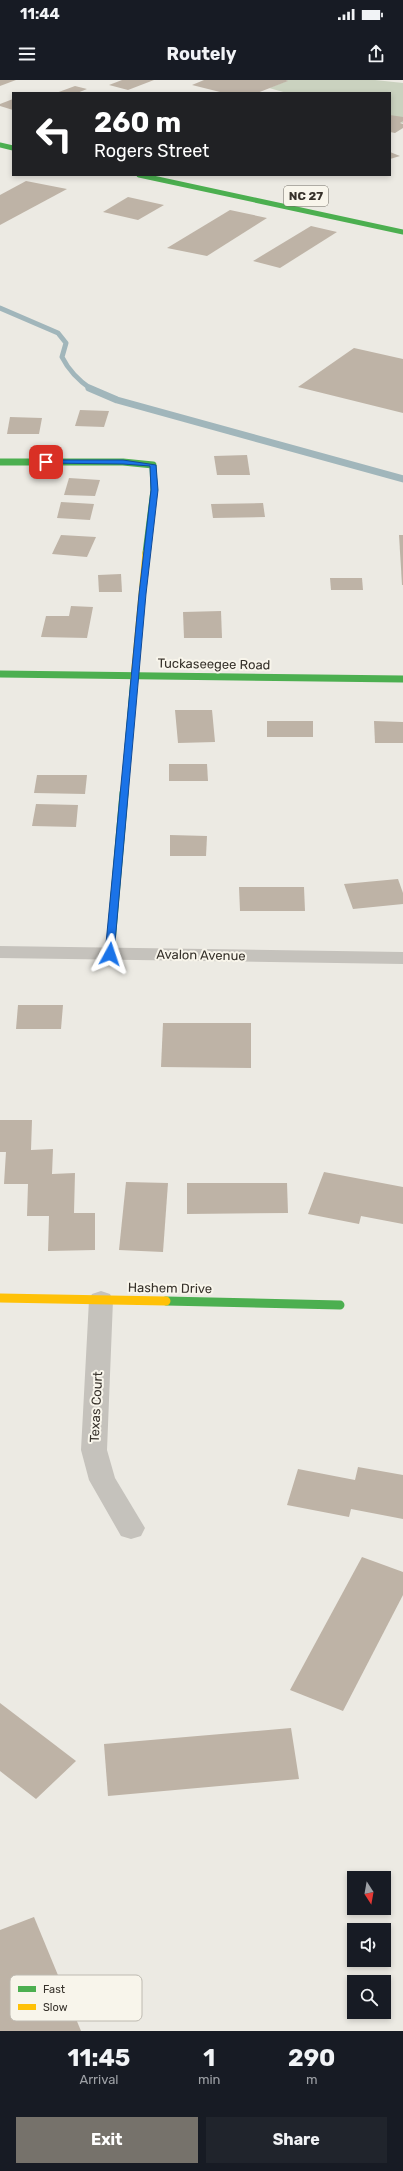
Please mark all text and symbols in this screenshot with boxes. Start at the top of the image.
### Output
text: 11:44 [20,5,60,23]
icon: menu [16,43,38,65]
text: Routely [167,43,236,65]
icon: share [365,43,387,65]
text: 260 m [94,106,181,139]
icon: left [28,108,80,160]
text: Rogers Street [94,140,209,162]
road number: NC 27 [284,186,328,206]
pin [29,445,63,479]
icon: arrive [35,451,57,473]
street label: Tuckaseegee Road [157,656,270,673]
position arrow [89,933,131,975]
street label: Avalon Avenue [156,947,246,963]
street label: Hashem Drive [128,1280,212,1296]
street label: Texas Court [87,1371,105,1443]
north arrow [347,1871,391,1915]
map controls [347,1871,391,2019]
button: sound [347,1923,391,1967]
legend [10,1975,142,2021]
button: search [347,1975,391,2019]
text: Fast [43,1983,66,1996]
text: Slow [43,2001,68,2014]
text: 11:45 [68,2044,130,2072]
text: 1 [203,2044,215,2072]
text: 290 [288,2044,335,2072]
text: Arrival [79,2072,118,2087]
text: min [198,2072,221,2087]
text: m [306,2072,318,2087]
button: Exit [16,2117,198,2163]
button: Share [206,2117,387,2163]

